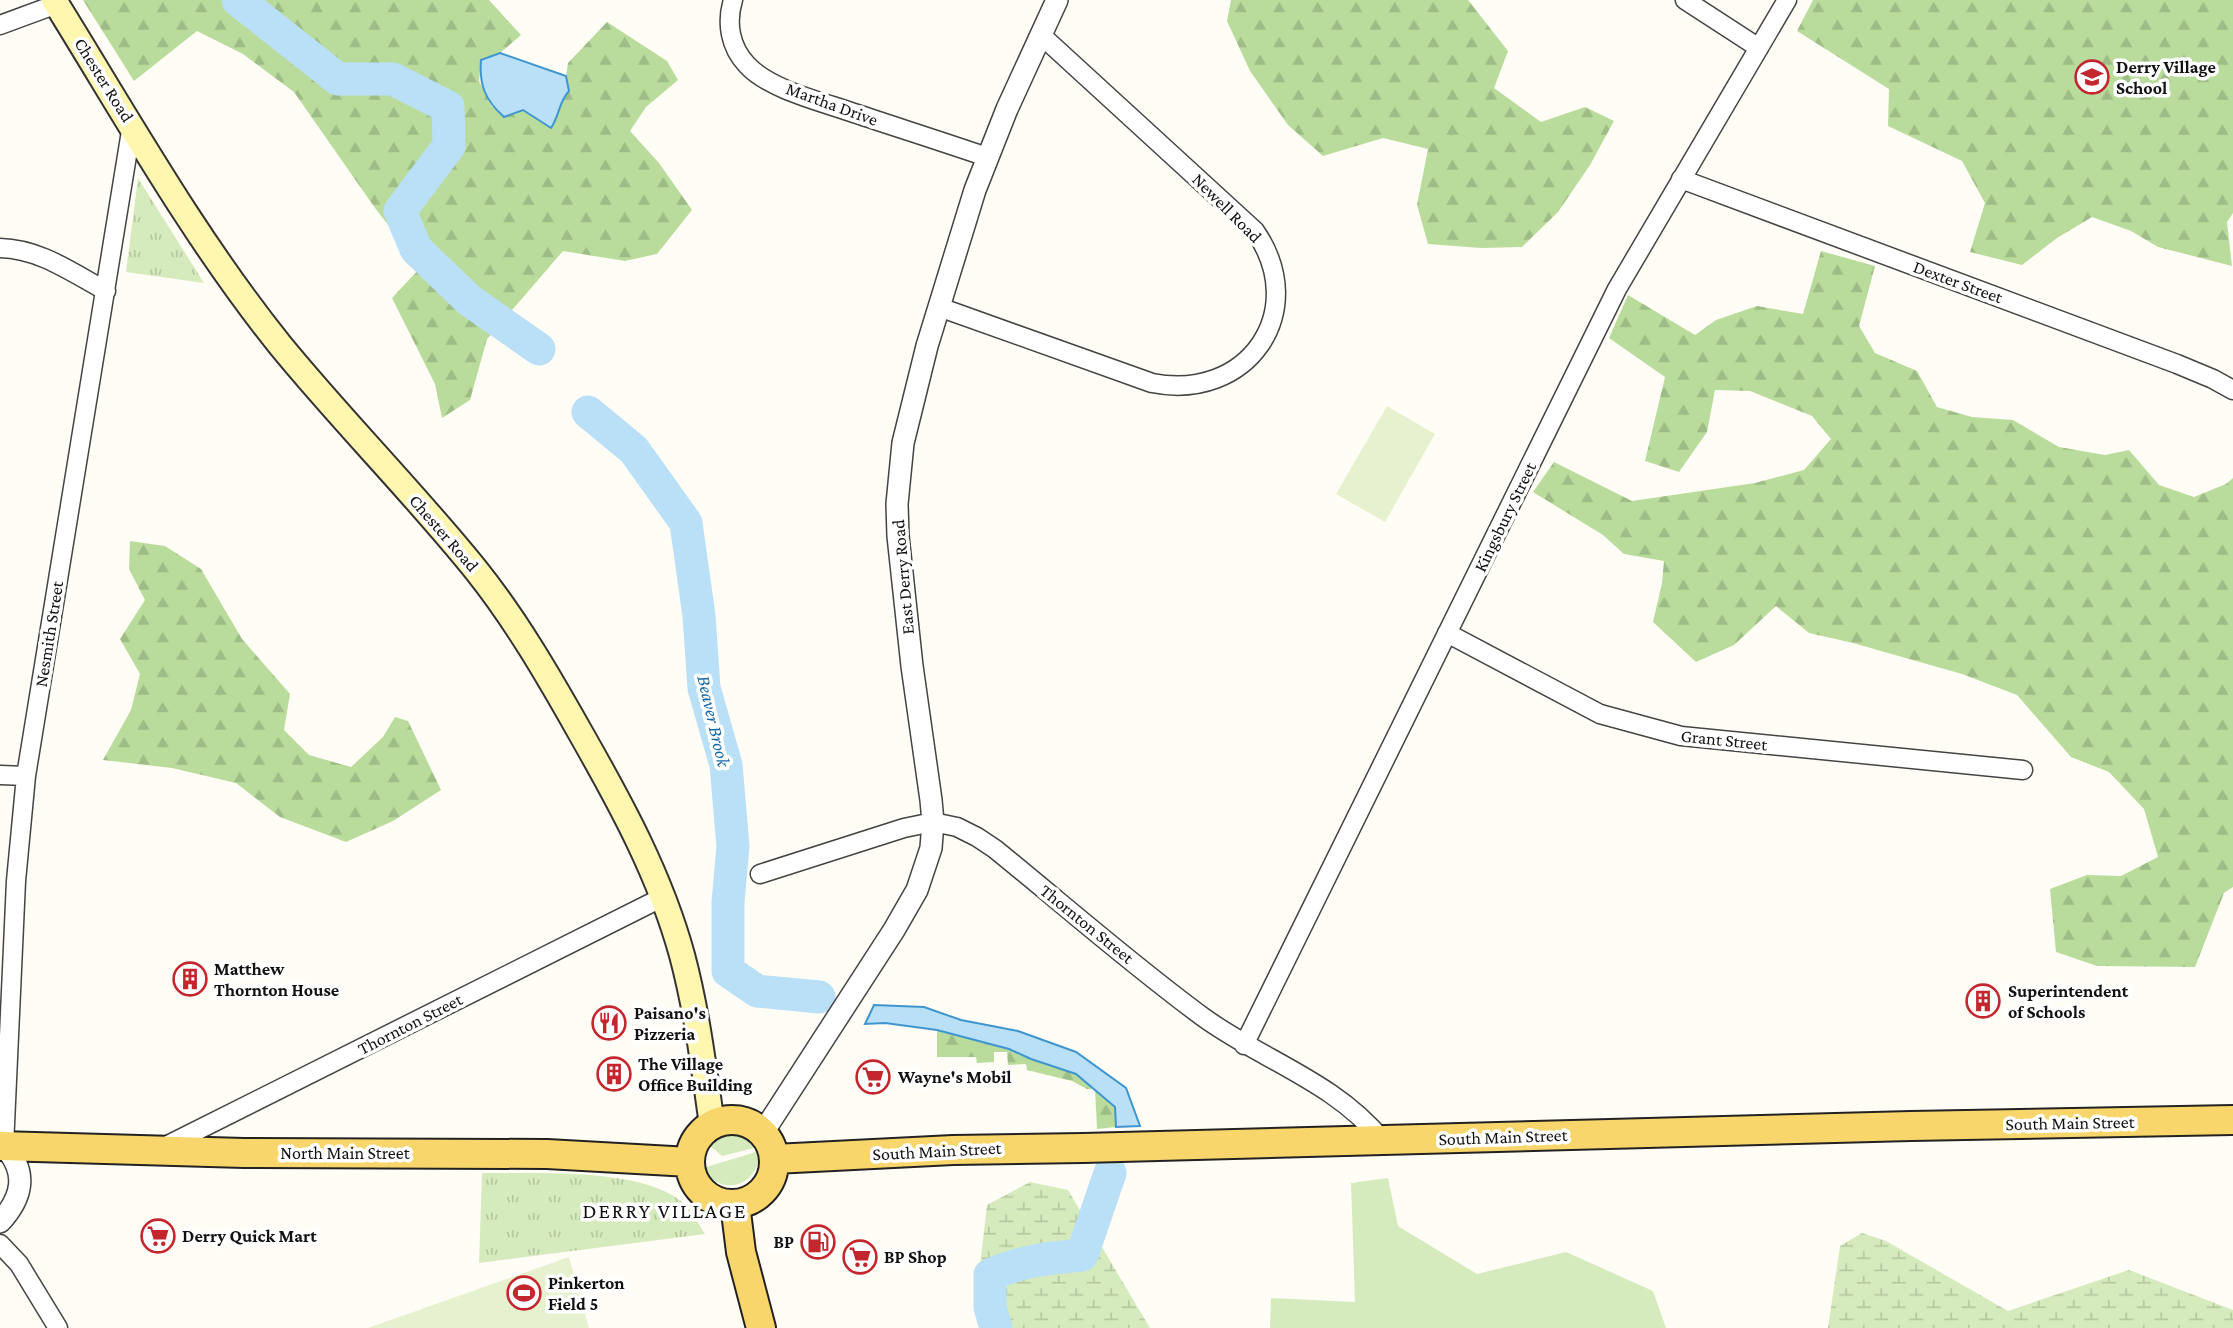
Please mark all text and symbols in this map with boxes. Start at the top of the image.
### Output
street label: Chester Road [70,34,138,126]
place label: Derry Village School [2116,57,2216,98]
school or university icon: Derry Village School [2073,58,2111,96]
street label: Martha Drive [783,78,881,130]
street label: Newell Road [1188,169,1266,247]
street label: Dexter Street [1911,257,2006,308]
street label: Kingsbury Street [1470,458,1541,575]
street label: Chester Road [405,490,483,576]
street label: East Derry Road [888,518,918,635]
street label: Nesmith Street [31,579,67,688]
water label: Beaver Brook [693,673,735,769]
street label: Grant Street [1680,726,1769,755]
street label: Thornton Street [1036,880,1139,968]
place label: Matthew Thornton House [214,959,339,1000]
building icon: Matthew Thornton House [171,960,209,998]
place label: Superintendent of Schools [2008,981,2129,1022]
building icon: Superintendent of Schools [1964,982,2002,1020]
street label: Thornton Street [354,989,466,1059]
place label: Paisano's Pizzeria [634,1003,706,1044]
restaurant icon: Paisano's Pizzeria [590,1004,628,1042]
place label: The Village Office Building [638,1054,752,1095]
building icon: The Village Office Building [595,1055,633,1093]
supermarket icon: Wayne's Mobil [854,1058,892,1096]
place label: Wayne's Mobil [897,1067,1012,1087]
street label: South Main Street [2005,1112,2136,1134]
street label: South Main Street [1438,1125,1569,1149]
street label: South Main Street [872,1138,1003,1164]
street label: North Main Street [280,1143,411,1163]
district label: DERRY VILLAGE [582,1199,748,1223]
supermarket icon: Derry Quick Mart [139,1217,177,1255]
fuel station icon: BP [799,1223,837,1261]
place label: Derry Quick Mart [182,1226,317,1246]
place label: BP [773,1232,794,1252]
supermarket icon: BP Shop [841,1238,879,1276]
place label: BP Shop [884,1247,947,1267]
place label: Pinkerton Field 5 [548,1273,625,1314]
sports icon: Pinkerton Field 5 [505,1274,543,1312]

